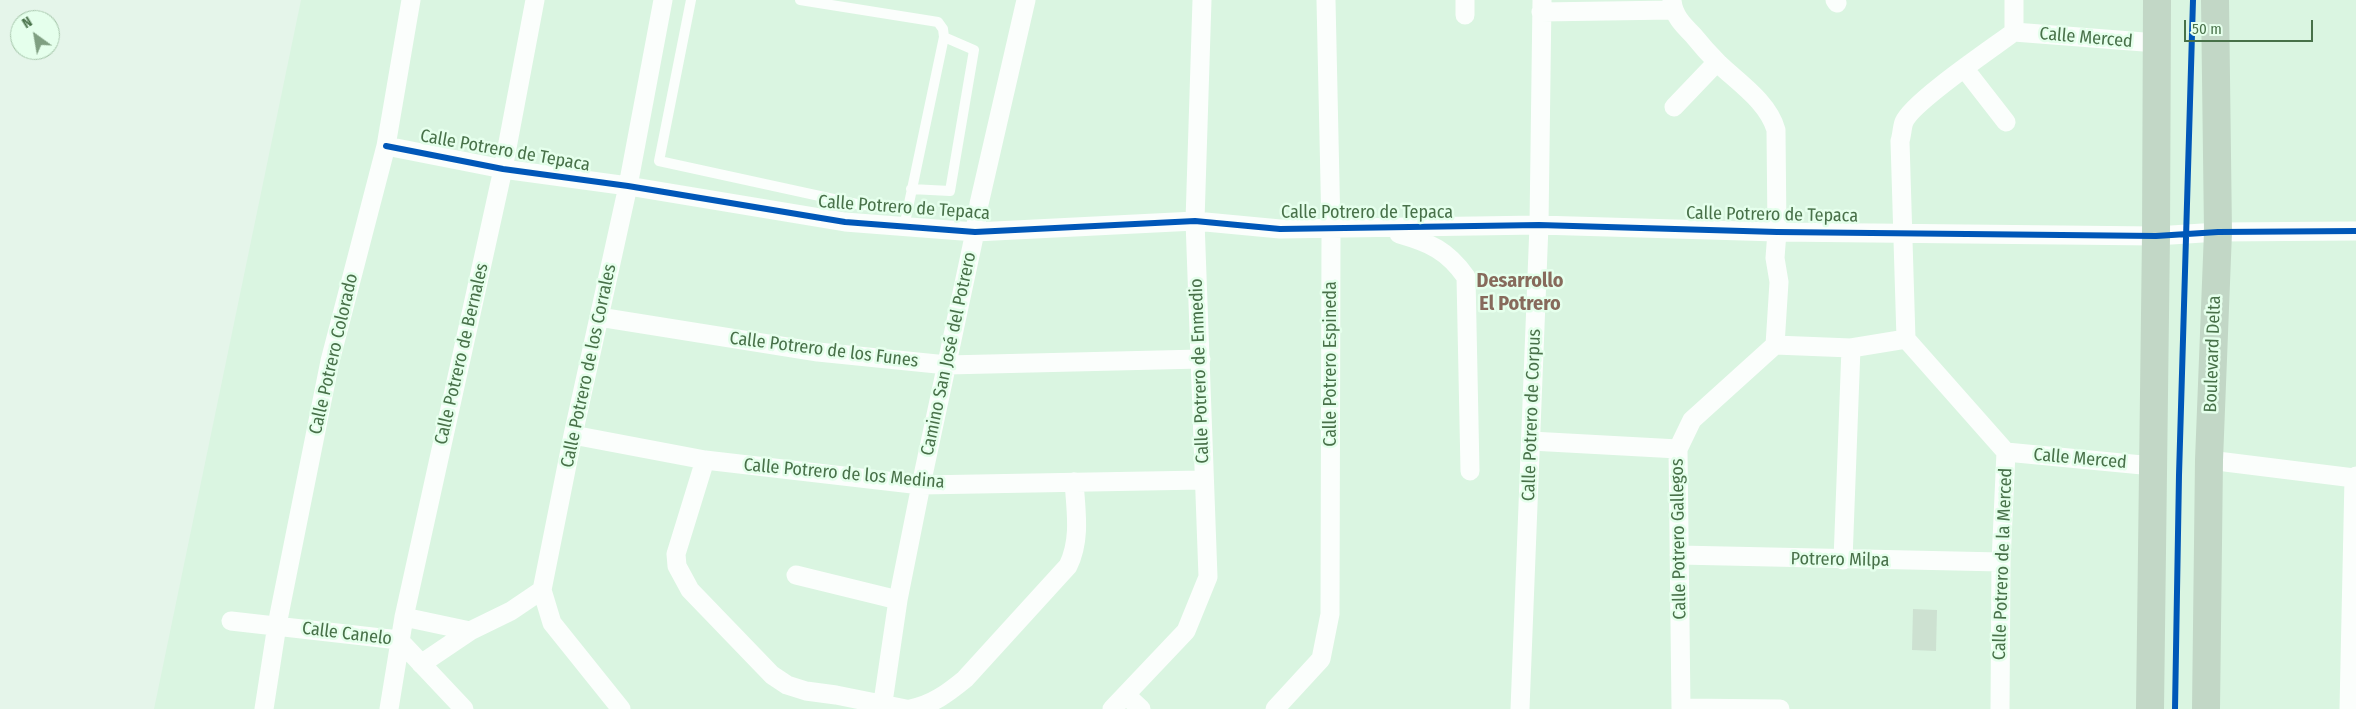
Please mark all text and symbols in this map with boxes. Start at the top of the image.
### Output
north arrow [10,10,60,60]
scale bar [2186,10,2315,42]
text: N [19,13,35,32]
text: 50 m [2192,20,2222,38]
street label: Calle Merced [2038,23,2134,53]
street label: Calle Potrero de Tepaca [418,125,592,177]
street label: Calle Potrero de Tepaca [817,191,991,225]
street label: Calle Potrero de Tepaca [1281,202,1453,224]
street label: Calle Potrero de Tepaca [1686,203,1858,227]
street label: Camino San José del Potrero [917,250,981,458]
street label: Calle Potrero de Bernales [431,261,493,447]
street label: Calle Potrero de los Corrales [557,262,621,470]
district label: Desarrollo El Potrero [1477,269,1563,316]
street label: Calle Potrero Colorado [305,271,363,437]
street label: Calle Potrero de Enmedio [1186,278,1214,464]
street label: Calle Potrero Espineda [1320,281,1342,447]
street label: Boulevard Delta [2200,295,2226,413]
street label: Calle Potrero de los Funes [728,328,920,372]
street label: Calle Potrero de Corpus [1518,328,1546,502]
street label: Calle Merced [2032,444,2128,474]
street label: Calle Potrero de los Medina [743,454,945,494]
street label: Calle Potrero Gallegos [1667,458,1691,620]
street label: Calle Potrero de la Merced [1989,467,2017,661]
street label: Potrero Milpa [1790,548,1890,572]
street label: Calle Canelo [301,618,393,650]

